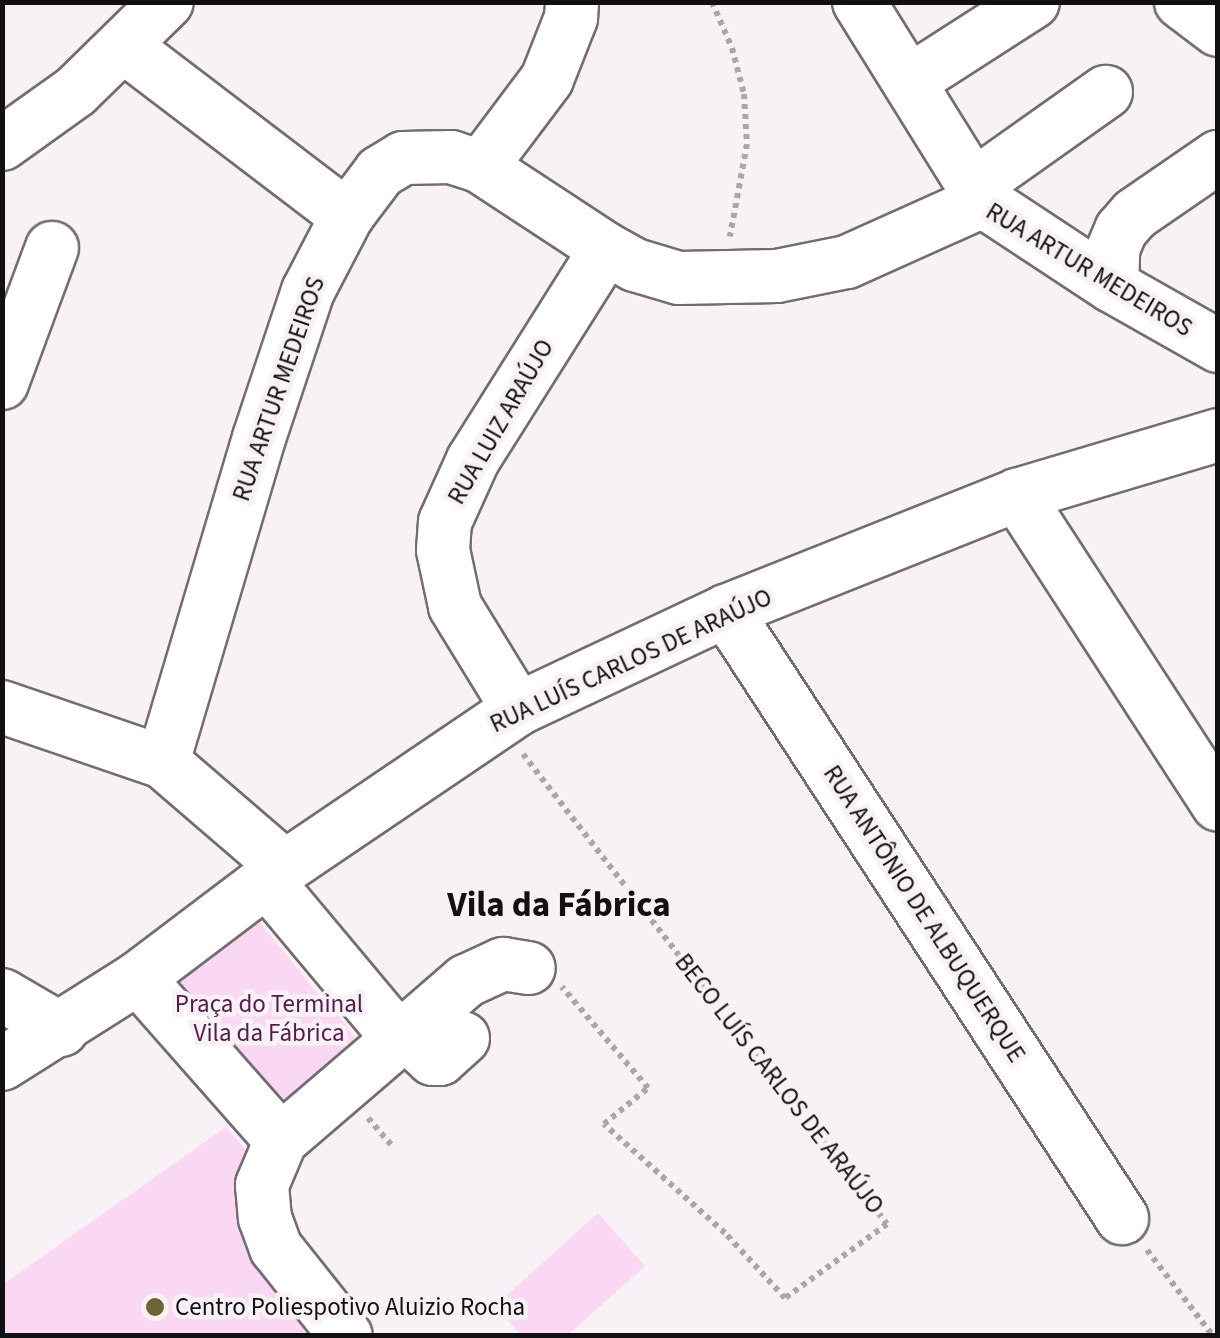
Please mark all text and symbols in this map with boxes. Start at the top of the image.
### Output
street label: RUA ARTUR MEDEIROS [980,197,1198,343]
street label: RUA ARTUR MEDEIROS [227,273,331,505]
street label: RUA LUIZ ARAÚJO [442,334,560,510]
street label: RUA LUÍS CARLOS DE ARAÚJO [485,582,777,740]
street label: RUA ANTÔNIO DE ALBUQUERQUE [817,760,1031,1068]
district label: Vila da Fábrica [447,884,671,926]
street label: BECO LUÍS CARLOS DE ARAÚJO [668,948,890,1220]
park label: Praça do Terminal Vila da Fábrica [175,990,363,1049]
place label: Centro Poliespotivo Aluizio Rocha [175,1292,525,1322]
marker: Centro Poliespotivo Aluizio Rocha [144,1296,166,1318]

